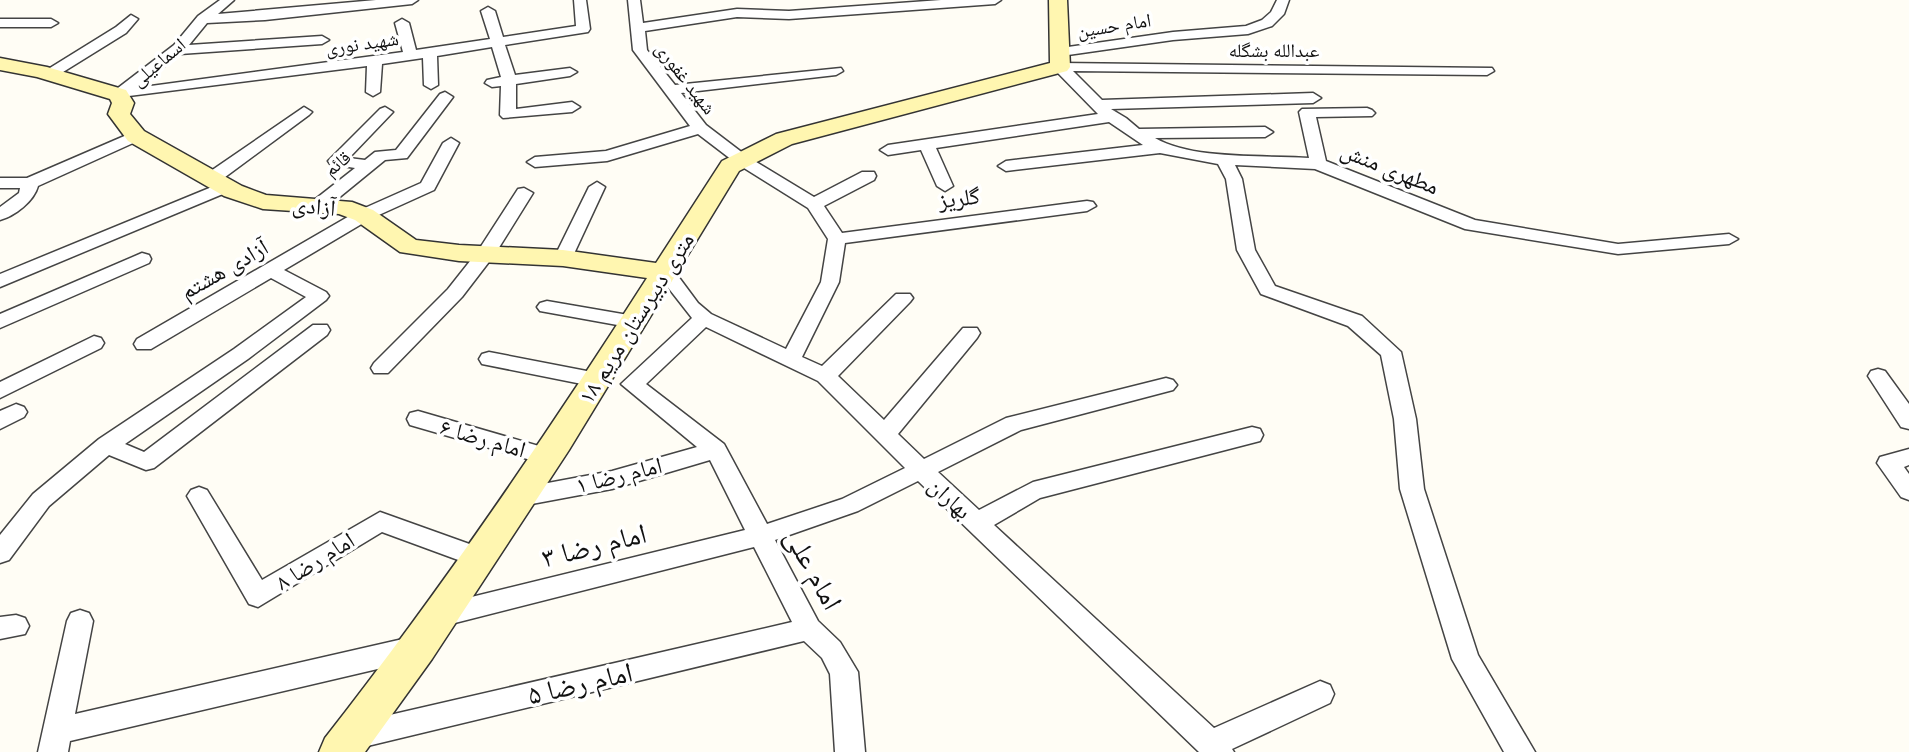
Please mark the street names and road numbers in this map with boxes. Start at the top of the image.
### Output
street label: امام حسین [1075,8,1153,45]
street label: شهید نوری [324,27,400,60]
street label: اسماعیلی [126,33,190,92]
street label: شهید غفوری [650,38,721,119]
street label: عبدالله بشگله [1229,39,1320,62]
street label: مطهری منش [1337,137,1443,200]
street label: قائم [319,146,356,182]
street label: گلریز [936,183,982,215]
street label: آزادی [291,191,338,222]
street label: ۱۸ متری دبیرستان مریم [573,228,702,410]
street label: آزادی هشتم [176,233,275,307]
street label: امام رضا ۶ [436,413,529,465]
street label: امام رضا ۱ [573,452,665,501]
street label: بهاران [923,472,977,525]
street label: امام رضا ۳ [538,517,650,576]
street label: امام علی [776,523,849,616]
street label: امام رضا ۸ [271,527,361,598]
street label: امام رضا ۵ [524,655,636,714]

